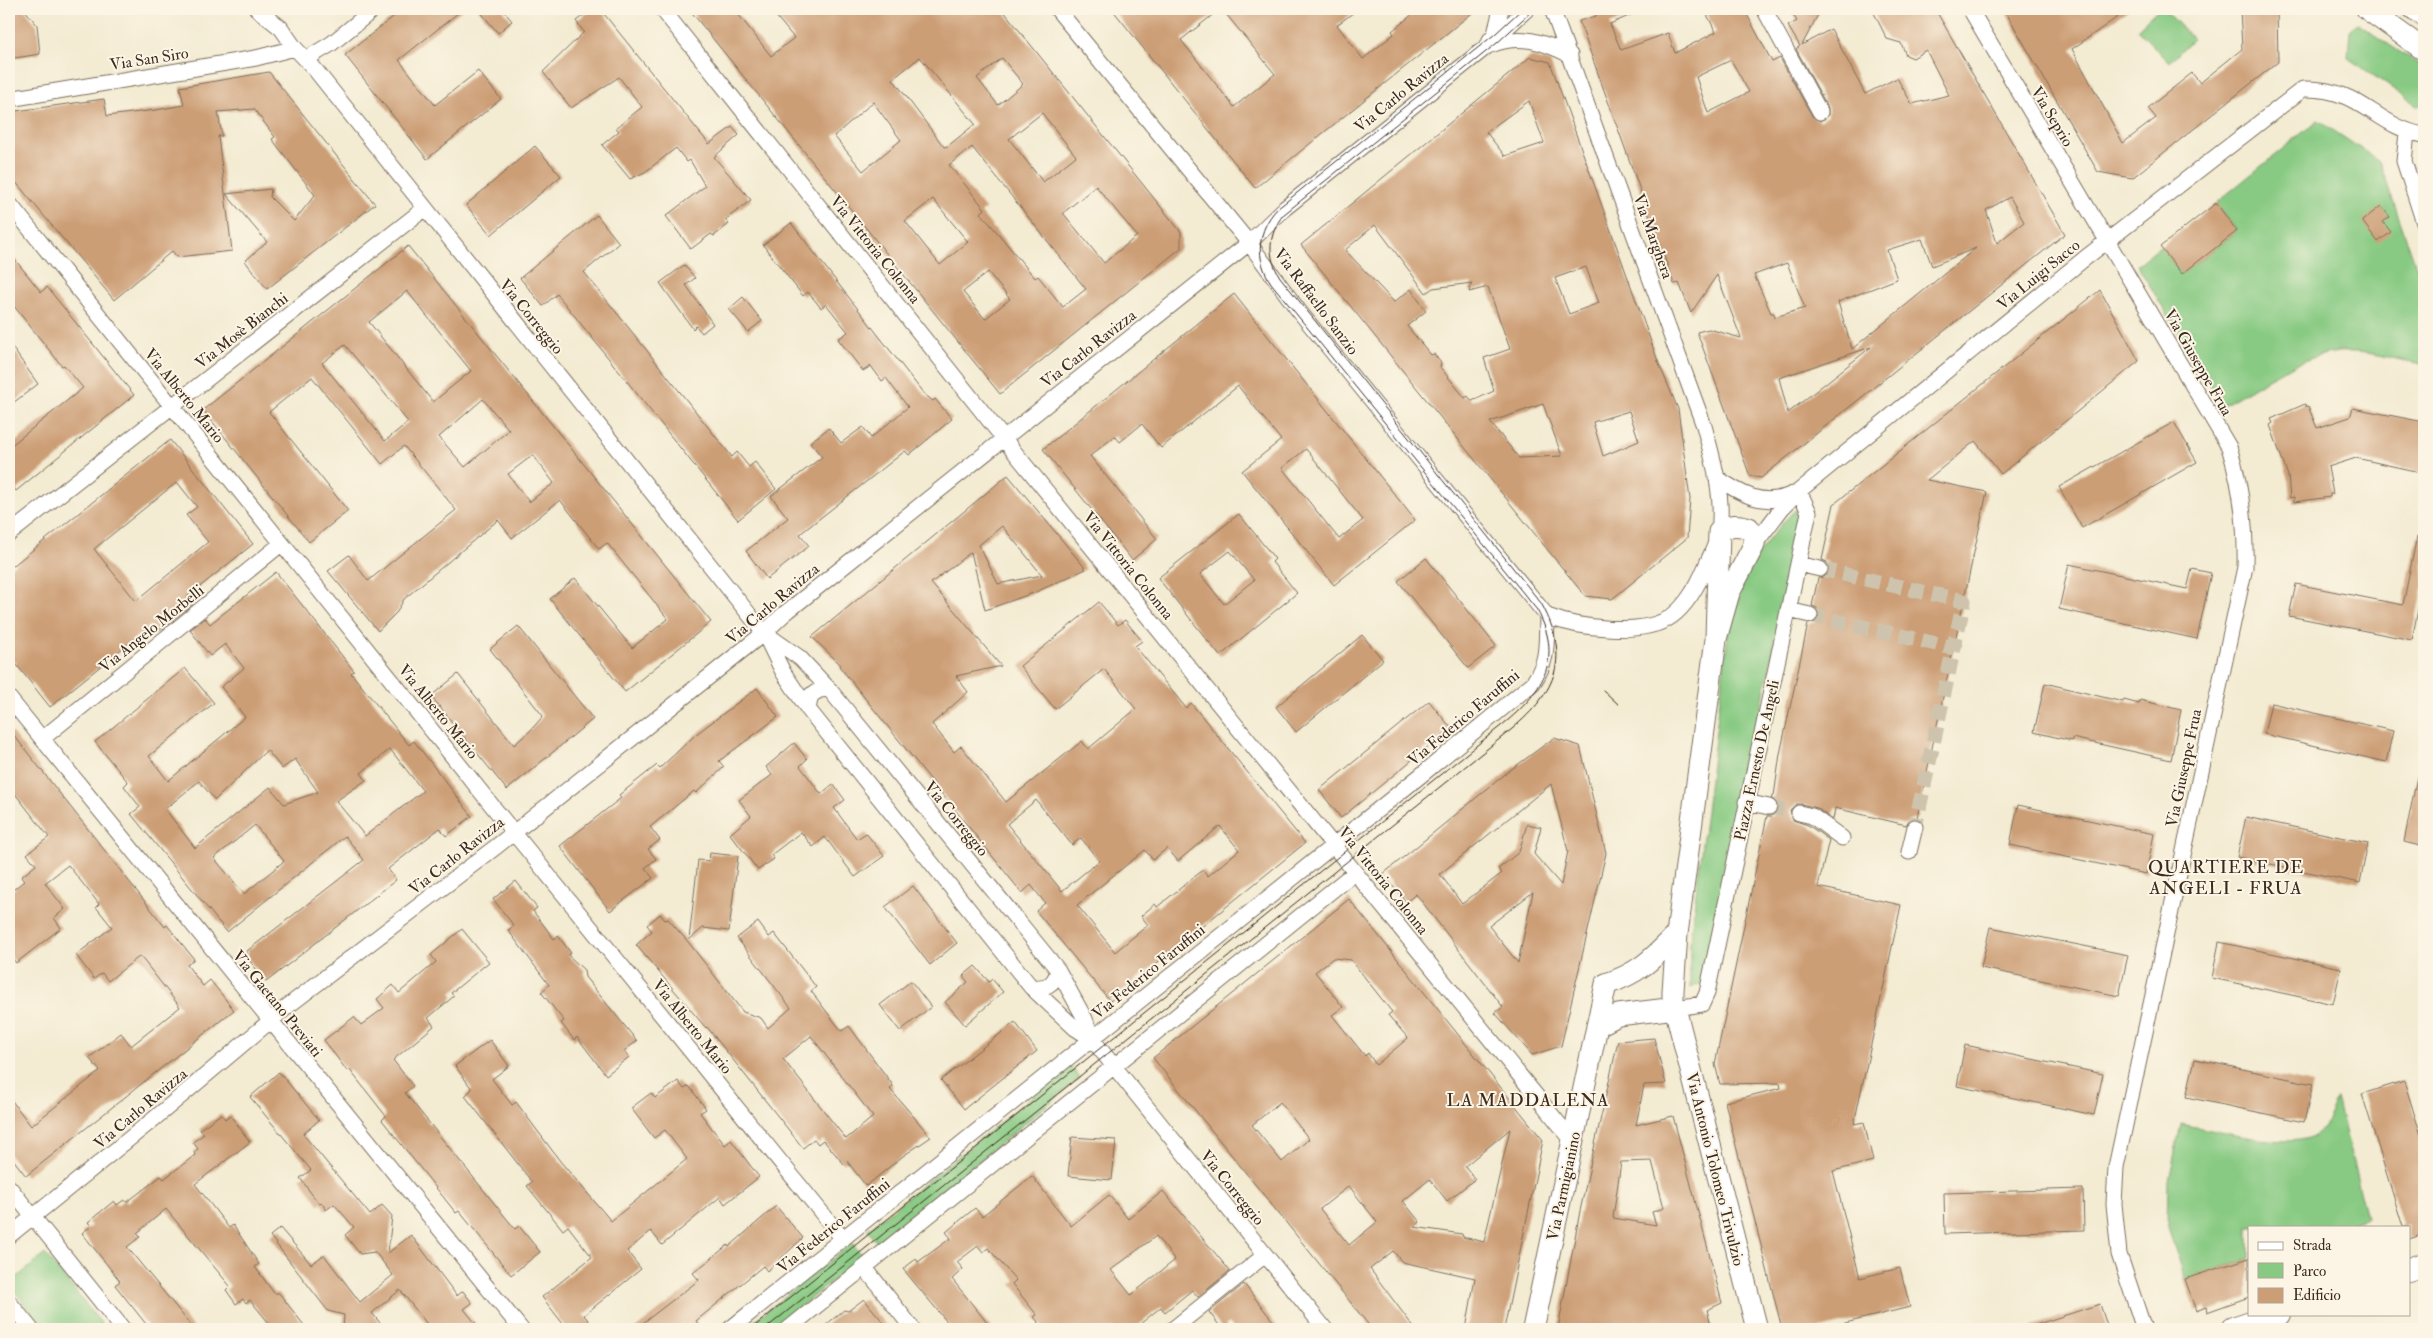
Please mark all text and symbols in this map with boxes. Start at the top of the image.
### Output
street label: Via San Siro [108,43,190,75]
street label: Via Carlo Ravizza [1350,48,1453,137]
street label: Via Seprio [2025,83,2078,151]
street label: Via Marghera [1628,191,1678,282]
street label: Via Vittoria Colonna [826,192,925,308]
street label: Via Luigi Sacco [1993,235,2084,314]
street label: Via Raffaello Sanzio [1270,244,1363,359]
street label: Via Correggio [495,275,568,359]
street label: Via Mosè Bianchi [191,288,292,373]
street label: Via Carlo Ravizza [1037,305,1141,392]
street label: Via Giuseppe Frua [2159,305,2237,420]
street label: Via Alberto Mario [140,344,229,447]
street label: Via Vittoria Colonna [1079,508,1178,624]
street label: Via Carlo Ravizza [722,559,824,649]
street label: Via Angelo Morbelli [95,580,208,677]
street label: Via Alberto Mario [394,660,483,763]
street label: Via Federico Faruffini [1404,665,1524,770]
street label: Piazza Ernesto De Angeli [1730,678,1784,843]
street label: Via Giuseppe Frua [2162,707,2207,829]
street label: Via Correggio [920,777,993,861]
street label: Via Carlo Ravizza [405,812,509,899]
street label: Via Vittoria Colonna [1334,823,1433,939]
district label: QUARTIERE DE ANGELI - FRUA [2148,856,2304,900]
street label: Via Federico Faruffini [1088,920,1209,1024]
street label: Via Gaetano Previati [228,946,327,1061]
street label: Via Alberto Mario [648,975,737,1078]
street label: Via Carlo Ravizza [90,1064,192,1154]
street label: Via Antonio Tolomeo Trivulzio [1681,1070,1749,1268]
district label: LA MADDALENA [1446,1089,1610,1112]
street label: Via Parmigianino [1543,1130,1585,1242]
street label: Via Correggio [1196,1146,1269,1230]
street label: Via Federico Faruffini [773,1174,894,1278]
legend [2248,1226,2410,1316]
text: Strada [2293,1236,2332,1255]
text: Parco [2293,1262,2326,1281]
text: Edificio [2293,1286,2341,1305]

